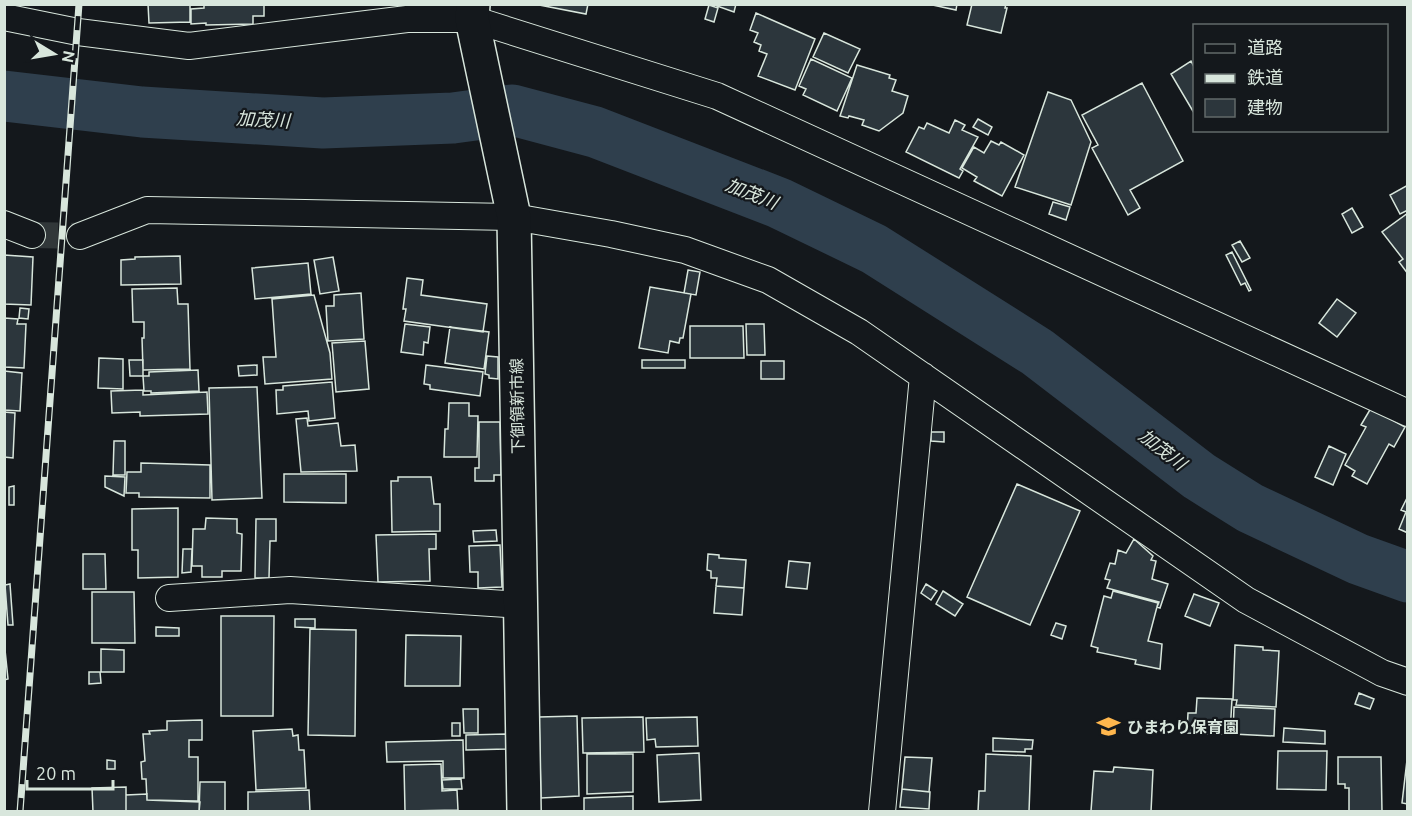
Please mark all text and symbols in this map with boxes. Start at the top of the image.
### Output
north arrow [24,24,84,84]
legend [1193,24,1388,132]
text: 道路 [1247,37,1283,57]
text: N [59,49,79,64]
text: 鉄道 [1247,67,1283,87]
text: 建物 [1247,97,1283,117]
water label: 加茂川 [236,108,292,131]
water label: 加茂川 [723,174,783,213]
street label: 下御領新市線 [507,358,527,454]
water label: 加茂川 [1136,424,1192,475]
school or university icon: ひまわり保育園 [1096,714,1122,740]
place label: ひまわり保育園 [1127,718,1239,736]
scale bar [27,753,112,791]
text: 20 m [36,763,76,783]

